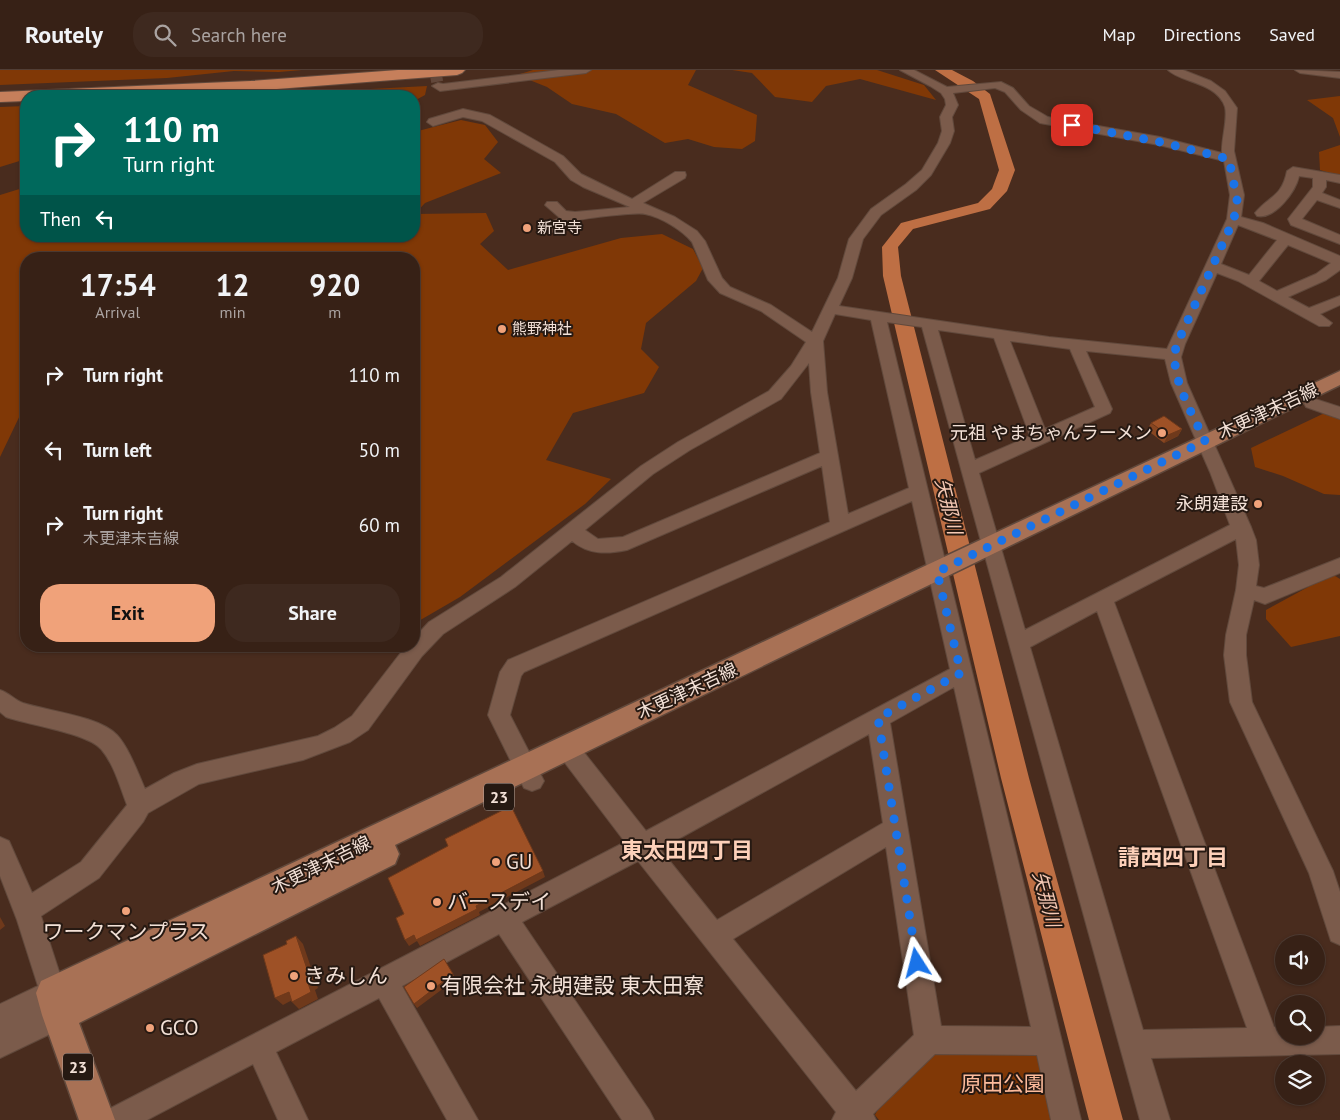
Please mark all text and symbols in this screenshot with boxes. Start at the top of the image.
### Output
search box [133,12,483,57]
text: Routely [25,19,103,50]
icon: search [151,21,179,49]
text: Search here [191,23,287,47]
text: Map [1103,23,1135,46]
text: Directions [1163,23,1241,46]
text: Saved [1269,23,1315,46]
pin [1051,104,1093,146]
text: 110 m [123,106,220,152]
icon: right [40,110,105,175]
icon: arrive [1058,111,1086,139]
text: Turn right [123,150,215,178]
icon: left [91,205,119,233]
text: Then [40,207,81,231]
place label: 新宮寺 [537,218,582,237]
marker: 新宮寺 [521,222,533,234]
text: 17:54 [80,265,156,304]
text: 12 [216,265,250,304]
text: 920 [309,265,360,304]
text: Arrival [95,302,140,322]
text: min [220,302,246,322]
text: m [328,302,341,322]
place label: 熊野神社 [512,319,572,338]
marker: 熊野神社 [496,323,508,335]
icon: right [40,361,68,389]
text: Turn right [83,363,163,387]
text: 110 m [348,363,400,387]
street label: 木更津末吉線 [1214,377,1322,444]
place label: 元祖 やまちゃんラーメン [950,421,1152,444]
marker: 元祖 やまちゃんラーメン [1156,427,1168,439]
icon: left [40,436,68,464]
text: Turn left [83,438,152,462]
text: 50 m [359,438,400,462]
water label: 矢那川 [930,475,968,538]
place label: 永朗建設 [1176,492,1248,515]
marker: 永朗建設 [1252,498,1264,510]
text: Turn right [83,501,163,525]
icon: right [40,511,68,539]
text: 60 m [359,513,400,537]
text: 木更津末吉線 [83,528,179,548]
button: Exit [40,584,215,642]
button: Share [225,584,400,642]
street label: 木更津末吉線 [633,657,741,724]
road number: 23 [484,784,514,810]
street label: 木更津末吉線 [267,831,374,899]
district label: 東太田四丁目 [621,836,753,864]
district label: 請西四丁目 [1118,843,1228,871]
place label: GU [506,848,533,875]
marker: GU [490,856,502,868]
water label: 矢那川 [1028,868,1066,932]
place label: バースデイ [447,888,551,915]
marker: バースデイ [431,896,443,908]
marker: ワークマンプラス [120,905,132,917]
place label: ワークマンプラス [43,918,209,945]
map controls [1275,935,1325,1105]
button: sound [1275,935,1325,985]
position arrow [890,936,942,988]
place label: きみしん [304,962,388,989]
marker: きみしん [288,970,300,982]
place label: 有限会社 永朗建設 東太田寮 [441,972,704,999]
marker: 有限会社 永朗建設 東太田寮 [425,980,437,992]
button: search [1275,995,1325,1045]
place label: GCO [160,1014,199,1041]
marker: GCO [144,1022,156,1034]
road number: 23 [63,1054,93,1080]
button: layers [1275,1055,1325,1105]
park label: 原田公園 [961,1070,1045,1097]

